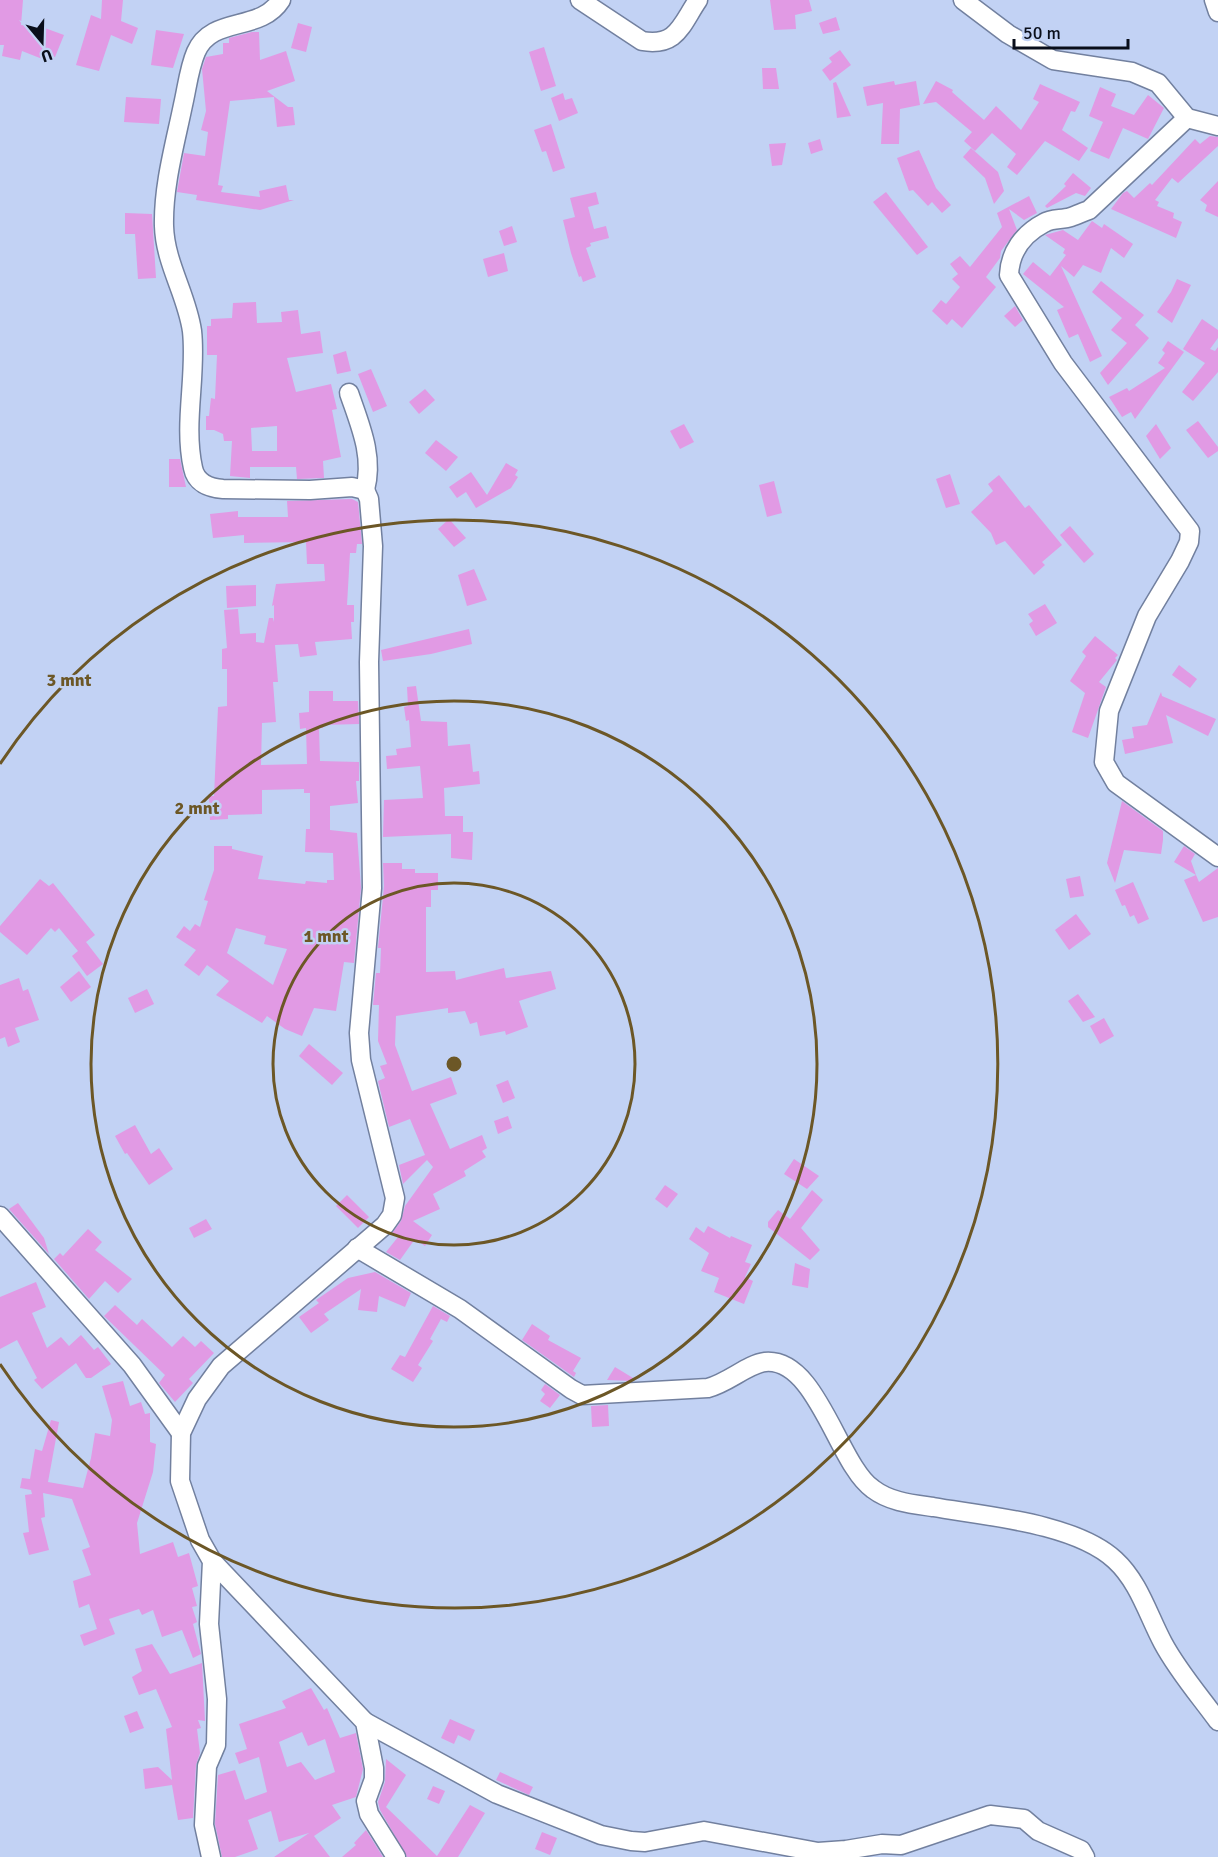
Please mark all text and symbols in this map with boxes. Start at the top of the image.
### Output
north arrow [12,12,72,72]
scale bar [1014,12,1128,50]
text: 50 m [1023,22,1061,44]
text: U [38,44,55,66]
text: 3 mnt [47,669,92,691]
text: 2 mnt [175,797,220,819]
text: 1 mnt [304,925,349,947]
centre of rings [444,1054,464,1074]

